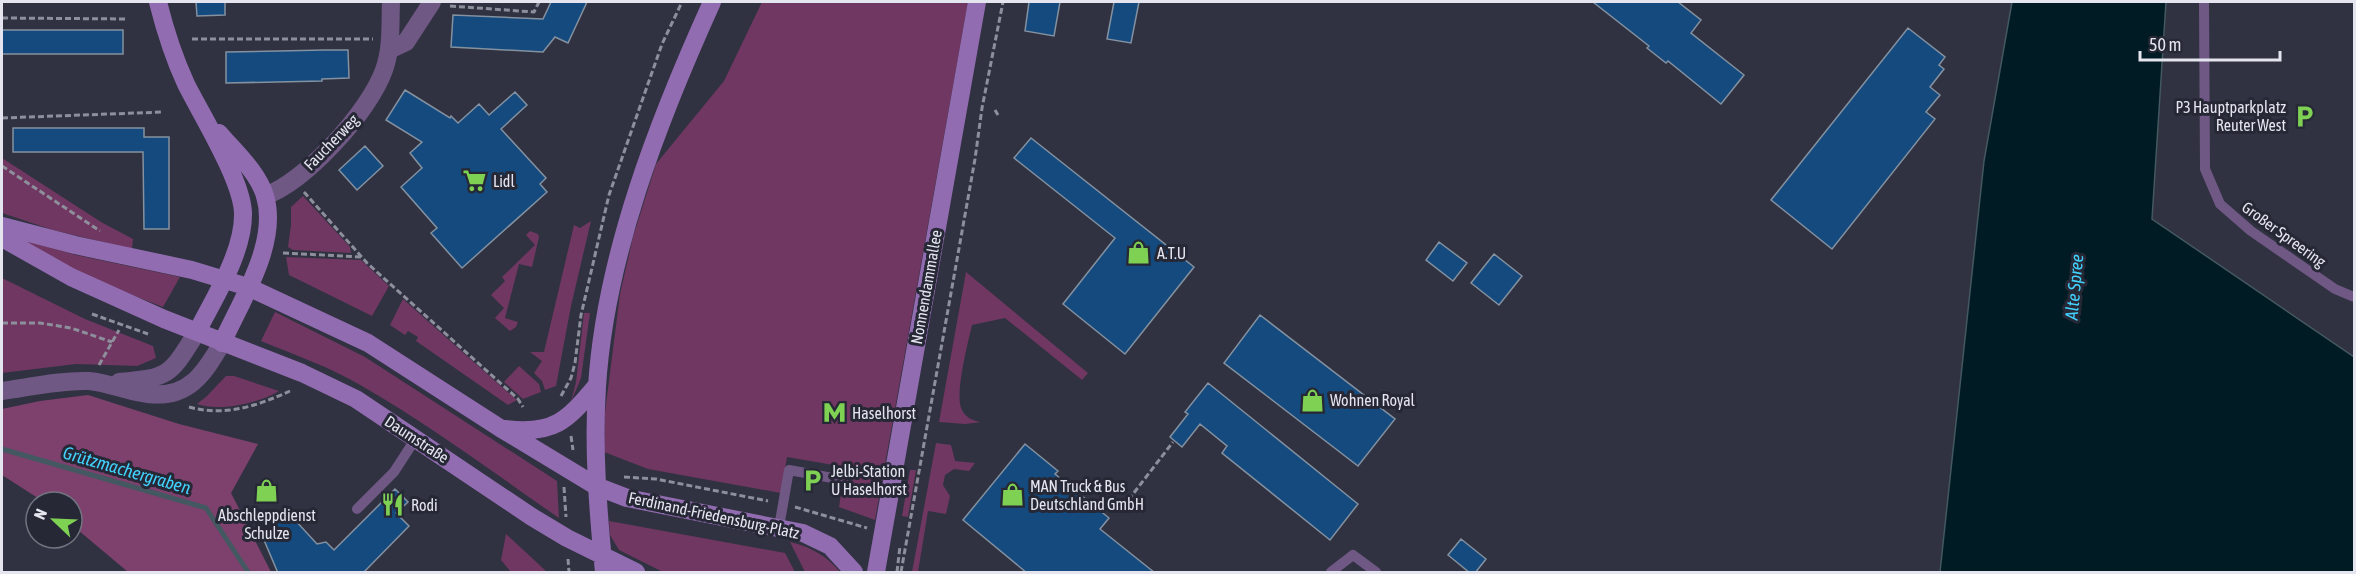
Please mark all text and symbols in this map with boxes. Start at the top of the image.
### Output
scale bar [2140,24,2280,62]
text: 50 m [2149,34,2181,55]
place label: P3 Hauptparkplatz Reuter West [2175,98,2286,134]
parking icon: P3 Hauptparkplatz Reuter West [2291,103,2317,129]
street label: Faucherweg [300,110,363,174]
supermarket icon: Lidl [462,168,488,194]
place label: Lidl [493,172,515,190]
street label: Großer Spreering [2238,198,2329,271]
street label: Nonnendammallee [907,228,945,346]
shop icon: A.T.U [1126,240,1152,266]
place label: A.T.U [1157,244,1186,262]
water label: Alte Spree [2061,253,2087,322]
shop icon: Wohnen Royal [1299,387,1325,413]
place label: Wohnen Royal [1330,391,1416,410]
metro station icon: Haselhorst [821,400,847,426]
place label: Haselhorst [852,404,917,422]
street label: Daumstraße [382,412,452,466]
water label: Grützmachergraben [61,442,194,498]
place label: Jelbi-Station U Haselhorst [831,462,907,498]
parking icon: Jelbi-Station U Haselhorst [800,467,826,493]
shop icon: Abschleppdienst Schulze [254,477,280,503]
place label: MAN Truck & Bus Deutschland GmbH [1030,477,1144,513]
shop icon: MAN Truck & Bus Deutschland GmbH [999,482,1025,508]
street label: Ferdinand-Friedensburg-Platz [627,488,801,543]
north arrow [24,490,84,550]
restaurant icon: Rodi [380,492,406,518]
place label: Rodi [411,496,438,514]
text: N [30,506,50,522]
place label: Abschleppdienst Schulze [218,506,316,542]

